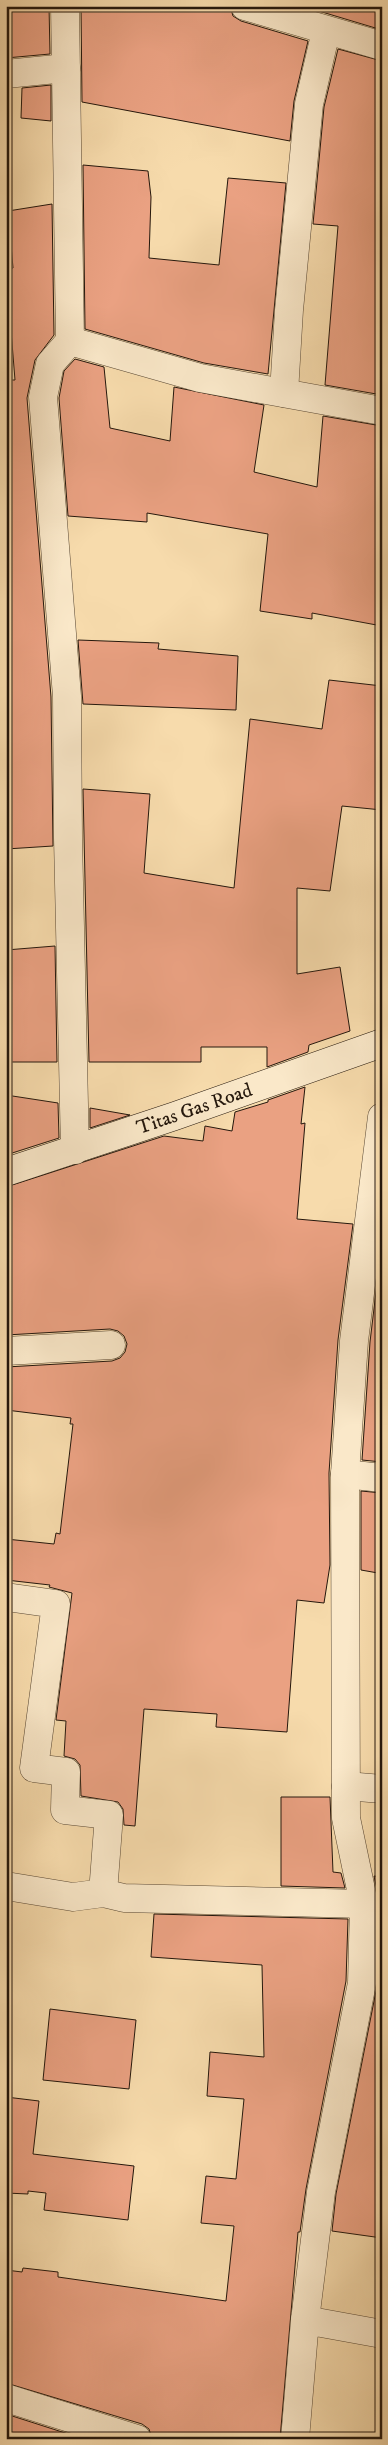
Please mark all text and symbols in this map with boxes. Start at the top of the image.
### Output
street label: Titas Gas Road [133,1078,256,1141]

